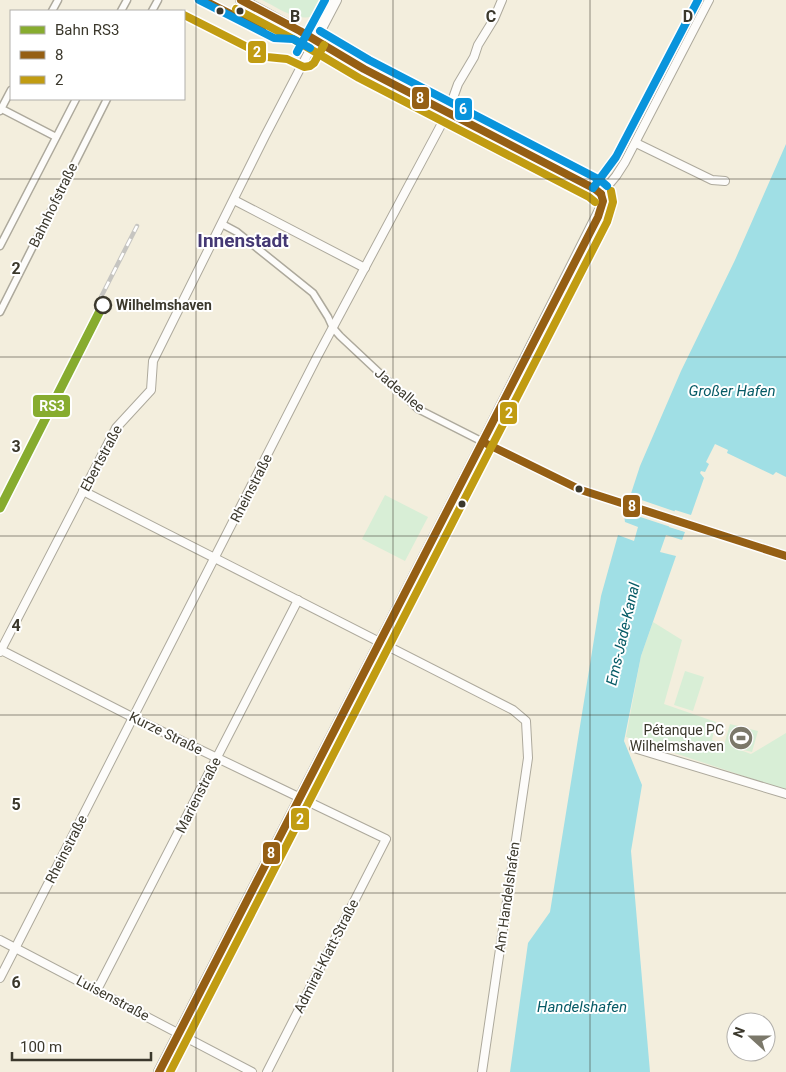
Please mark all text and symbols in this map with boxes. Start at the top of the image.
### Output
unlabelled marker [215,6,225,16]
unlabelled marker [235,6,245,16]
text: B [290,7,300,26]
text: C [486,7,496,26]
text: D [683,7,693,26]
legend [10,10,185,100]
text: Bahn RS3 [55,21,119,39]
line badge: 2 [247,40,267,64]
text: 2 [253,44,261,60]
text: 8 [55,46,63,64]
text: 2 [55,71,63,89]
line badge: 8 [411,86,430,110]
text: 8 [416,90,424,106]
line badge: 6 [454,97,473,121]
text: 6 [459,101,467,117]
street label: Bahnhofstraße [26,160,80,250]
district label: Innenstadt [197,229,289,252]
text: 2 [11,259,21,278]
marker: Wilhelmshaven [94,296,112,314]
place label: Wilhelmshaven [116,297,212,313]
street label: Jadeallee [372,365,428,415]
water label: Großer Hafen [689,382,775,400]
line badge: RS3 [32,394,71,418]
text: RS3 [39,398,65,414]
line badge: 2 [499,401,518,425]
text: 2 [505,405,513,421]
street label: Ebertstraße [77,422,125,494]
text: 3 [11,437,21,456]
street label: Rheinstraße [227,451,275,525]
unlabelled marker [574,484,584,494]
line badge: 8 [622,494,641,518]
text: 8 [628,498,636,514]
unlabelled marker [457,499,467,509]
water label: Ems-Jade-Kanal [602,580,644,687]
text: 4 [11,616,21,635]
street label: Kurze Straße [127,708,205,758]
place label: Pétanque PC Wilhelmshaven [630,722,724,754]
sports icon: Pétanque PC Wilhelmshaven [728,725,754,751]
street label: Marienstraße [172,754,224,836]
text: 5 [11,795,21,814]
line badge: 2 [290,807,310,831]
text: 2 [296,811,304,827]
street label: Rheinstraße [42,812,90,886]
line badge: 8 [262,841,281,865]
street label: Am Handelshafen [491,841,523,953]
text: 8 [267,845,275,861]
street label: Admiral-Klatt-Straße [290,896,362,1016]
street label: Luisenstraße [74,972,152,1024]
text: 6 [11,973,21,992]
water label: Handelshafen [537,998,627,1016]
north arrow [726,1012,776,1062]
text: N [730,1025,748,1040]
scale bar [12,1030,151,1062]
text: 100 m [20,1038,62,1056]

